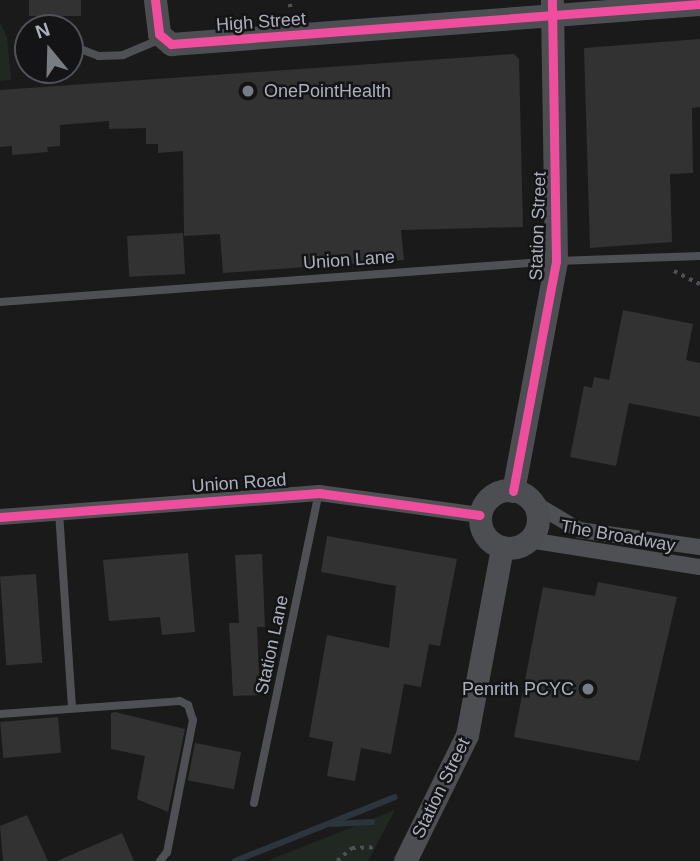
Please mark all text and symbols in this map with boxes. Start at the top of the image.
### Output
street label: High Street [215,8,307,36]
north arrow [14,14,84,84]
text: N [33,18,53,43]
place label: OnePointHealth [264,80,391,102]
marker: OnePointHealth [238,81,258,101]
street label: Station Street [525,171,551,281]
street label: Union Lane [302,246,396,274]
street label: Union Road [191,469,287,497]
street label: The Broadway [559,515,677,557]
street label: Station Lane [251,593,293,697]
place label: Penrith PCYC [462,678,574,700]
marker: Penrith PCYC [580,681,596,697]
street label: Station Street [407,734,475,842]

